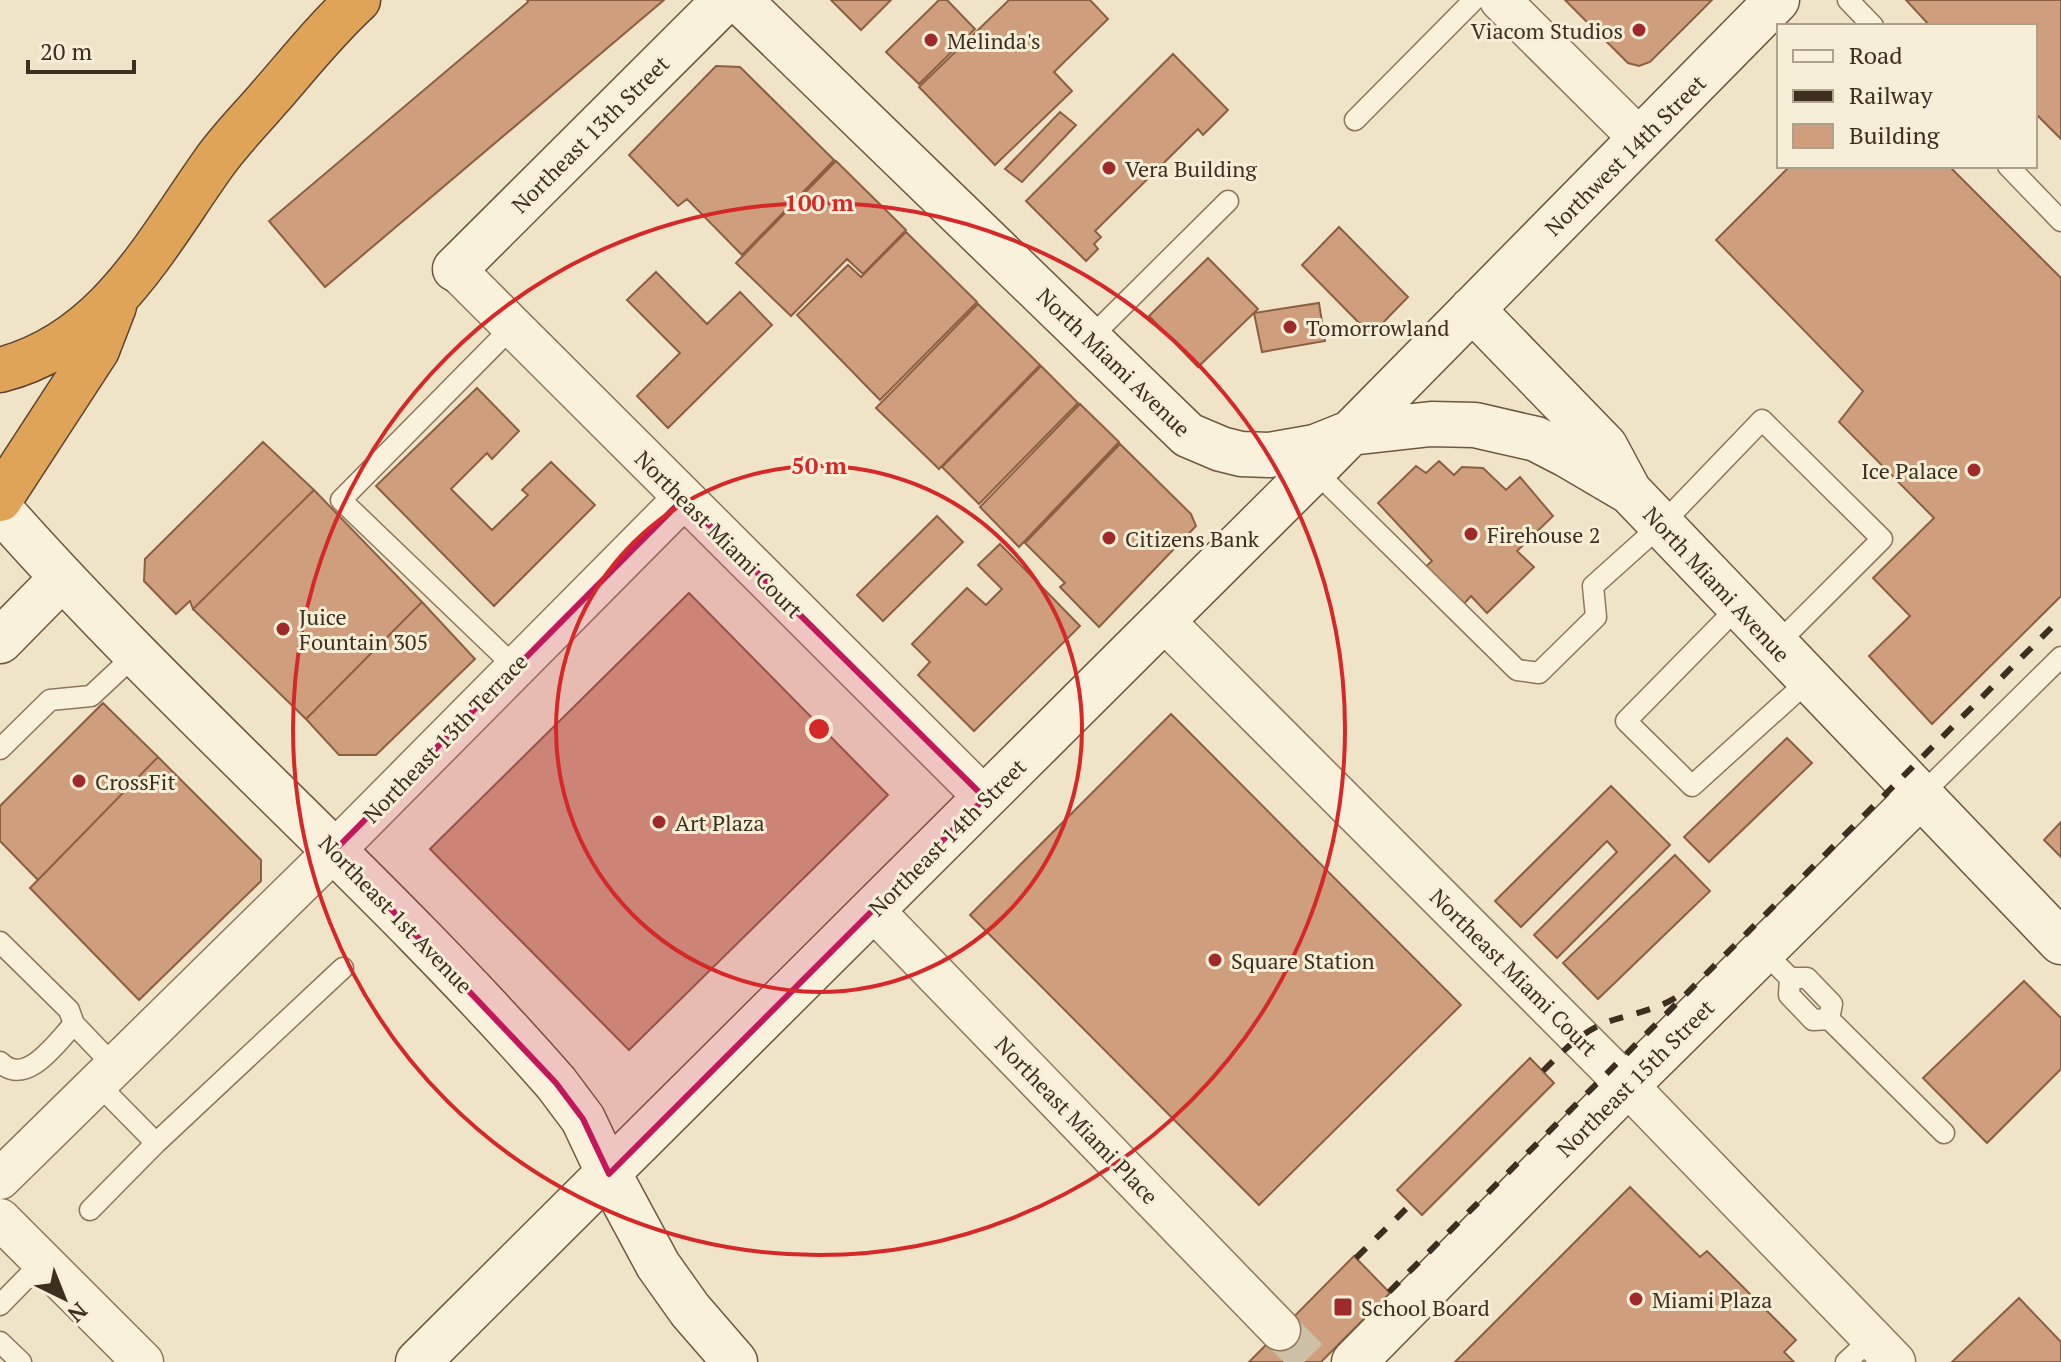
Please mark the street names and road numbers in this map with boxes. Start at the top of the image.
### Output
street label: Northeast 13th Street [505,49,675,219]
street label: Northwest 14th Street [1538,68,1712,242]
street label: North Miami Avenue [1031,281,1197,443]
street label: Northeast Miami Court [629,444,809,624]
street label: North Miami Avenue [1637,500,1797,668]
street label: Northeast 13th Terrace [356,647,534,829]
street label: Northeast 14th Street [862,752,1032,922]
street label: Northeast 1st Avenue [313,829,479,999]
street label: Northeast Miami Court [1424,882,1604,1062]
street label: Northeast 15th Street [1550,993,1720,1163]
street label: Northeast Miami Place [989,1030,1165,1210]

